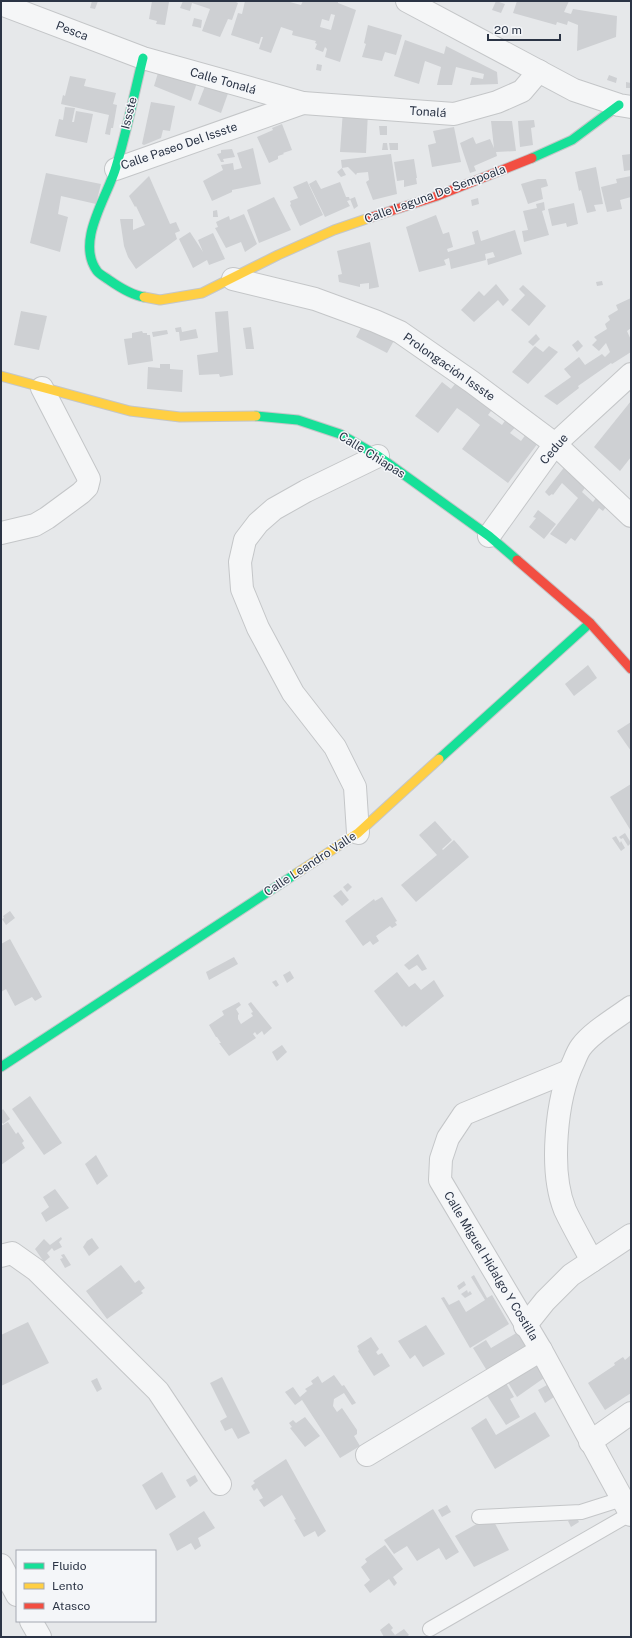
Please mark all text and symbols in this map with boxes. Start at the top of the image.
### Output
scale bar [488,16,560,42]
street label: Pesca [54,18,90,44]
text: 20 m [494,23,522,37]
street label: Calle Tonalá [188,65,258,97]
street label: Issste [118,95,140,131]
street label: Tonalá [409,104,447,120]
street label: Calle Paseo Del Issste [119,119,239,173]
street label: Calle Laguna De Sempoala [362,162,508,226]
street label: Prolongación Issste [400,330,498,404]
street label: Calle Chiapas [336,429,408,481]
street label: Cedue [537,431,571,467]
street label: Calle Leandro Valle [261,829,359,899]
street label: Calle Miguel Hidalgo Y Costilla [441,1189,541,1343]
legend [16,1550,156,1622]
text: Fluido [52,1559,87,1573]
text: Lento [52,1579,84,1593]
text: Atasco [52,1599,91,1613]

